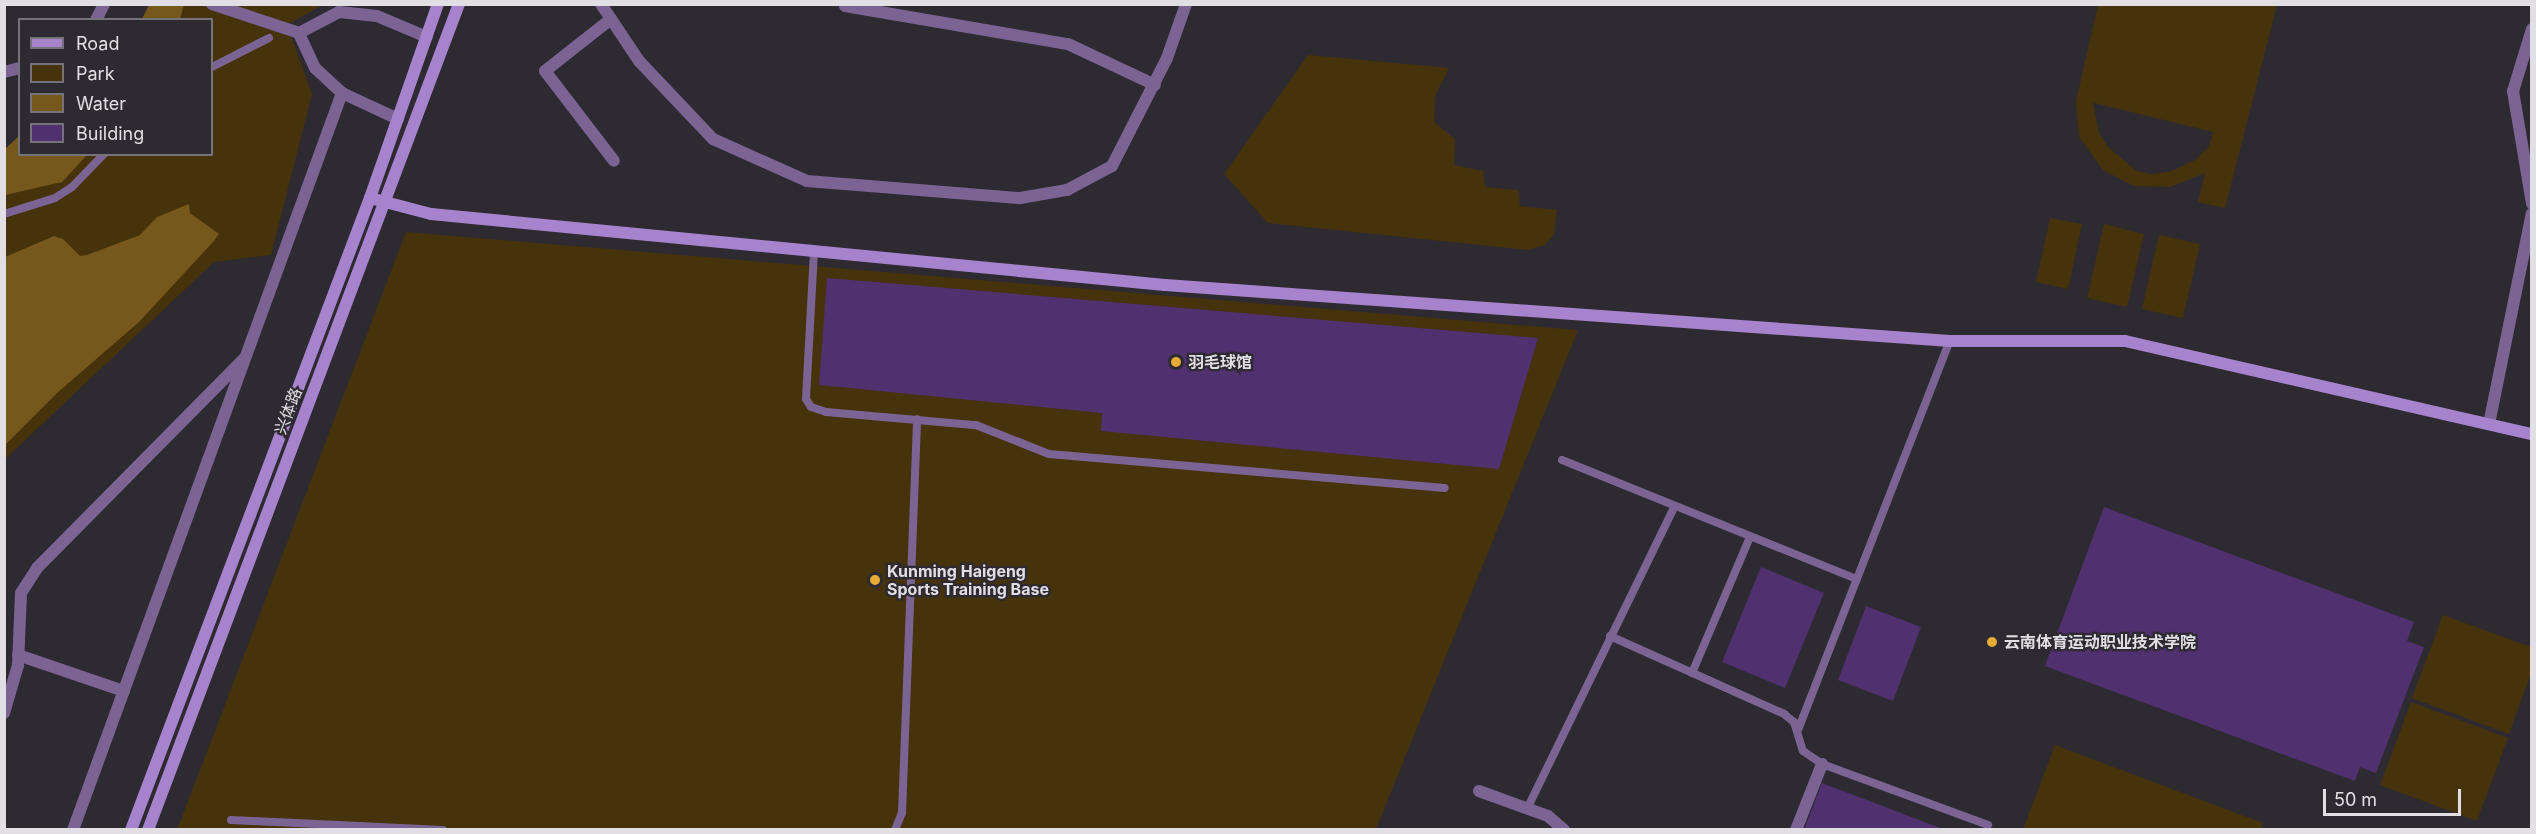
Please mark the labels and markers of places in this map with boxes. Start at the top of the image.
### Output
place label: 羽毛球馆 [1188,352,1252,372]
marker: 羽毛球馆 [1169,355,1183,369]
place label: Kunming Haigeng Sports Training Base [887,561,1049,599]
marker: Kunming Haigeng Sports Training Base [868,573,882,587]
place label: 云南体育运动职业技术学院 [2004,632,2196,652]
marker: 云南体育运动职业技术学院 [1985,635,1999,649]

